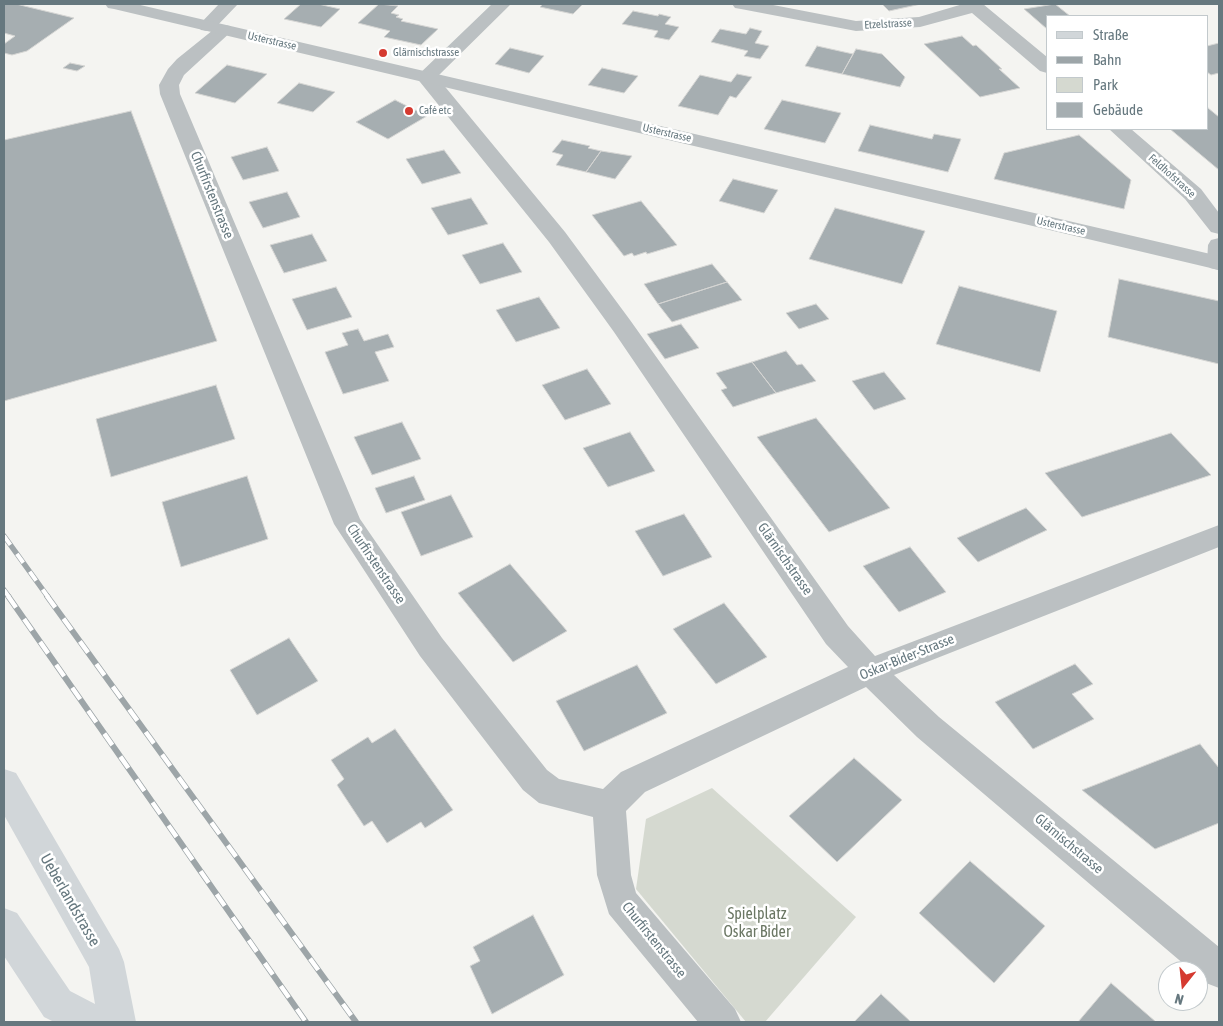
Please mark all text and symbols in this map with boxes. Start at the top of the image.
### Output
legend [1046,15,1208,130]
street label: Etzelstrasse [864,16,912,32]
text: Straße [1093,26,1129,43]
street label: Usterstrasse [246,29,298,53]
place label: Glärnischstrasse [393,46,459,60]
marker: Glärnischstrasse [377,47,389,59]
text: Bahn [1093,51,1122,68]
text: Park [1093,76,1118,93]
text: Gebäude [1093,101,1143,118]
place label: Café etc [419,104,451,118]
marker: Café etc [403,105,415,117]
street label: Usterstrasse [641,121,693,145]
street label: Churfirstenstrasse [187,149,237,241]
street label: Feldhofstrasse [1146,151,1198,201]
street label: Usterstrasse [1035,214,1087,238]
street label: Glärnischstrasse [754,520,816,598]
street label: Churfirstenstrasse [343,521,409,607]
street label: Oskar-Bider-Strasse [857,630,957,684]
street label: Glärnischstrasse [1031,810,1107,878]
street label: Ueberlandstrasse [36,850,104,950]
street label: Churfirstenstrasse [618,899,690,981]
park label: Spielplatz Oskar Bider [723,904,791,942]
north arrow [1158,961,1208,1011]
text: N [1173,991,1185,1008]

